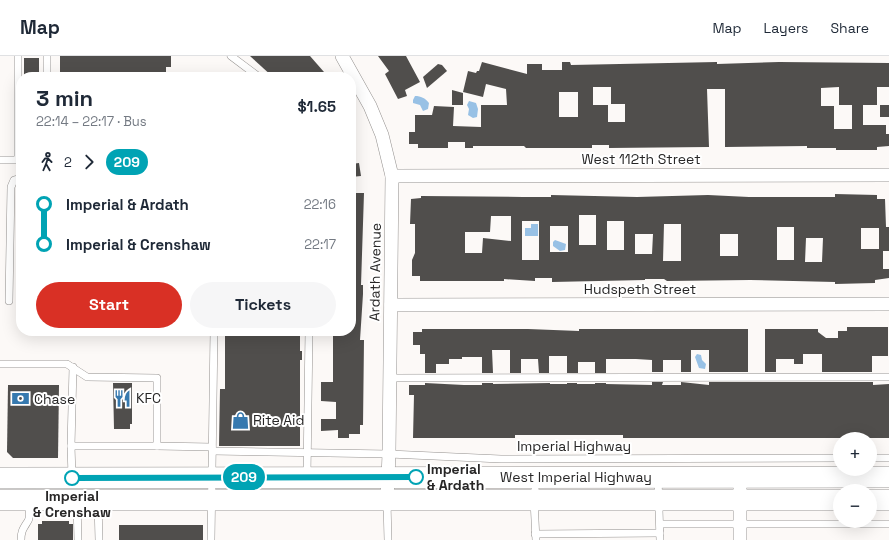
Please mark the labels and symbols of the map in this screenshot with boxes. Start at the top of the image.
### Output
street label: West 112th Street [581,150,701,168]
street label: Ardath Avenue [365,223,385,321]
street label: Hudspeth Street [584,280,696,298]
restaurant icon: KFC [113,388,133,408]
bank icon: Chase [11,389,31,409]
place label: KFC [136,389,161,407]
place label: Chase [34,390,75,408]
shop icon: Rite Aid [230,410,250,430]
place label: Rite Aid [253,411,304,429]
street label: Imperial Highway [517,437,631,455]
place label: Imperial & Ardath [427,460,484,494]
line badge: 209 [221,464,267,490]
street label: West Imperial Highway [500,468,652,486]
marker: Imperial & Ardath [408,469,424,485]
marker: Imperial & Crenshaw [64,470,80,486]
place label: Imperial & Crenshaw [33,487,111,521]

